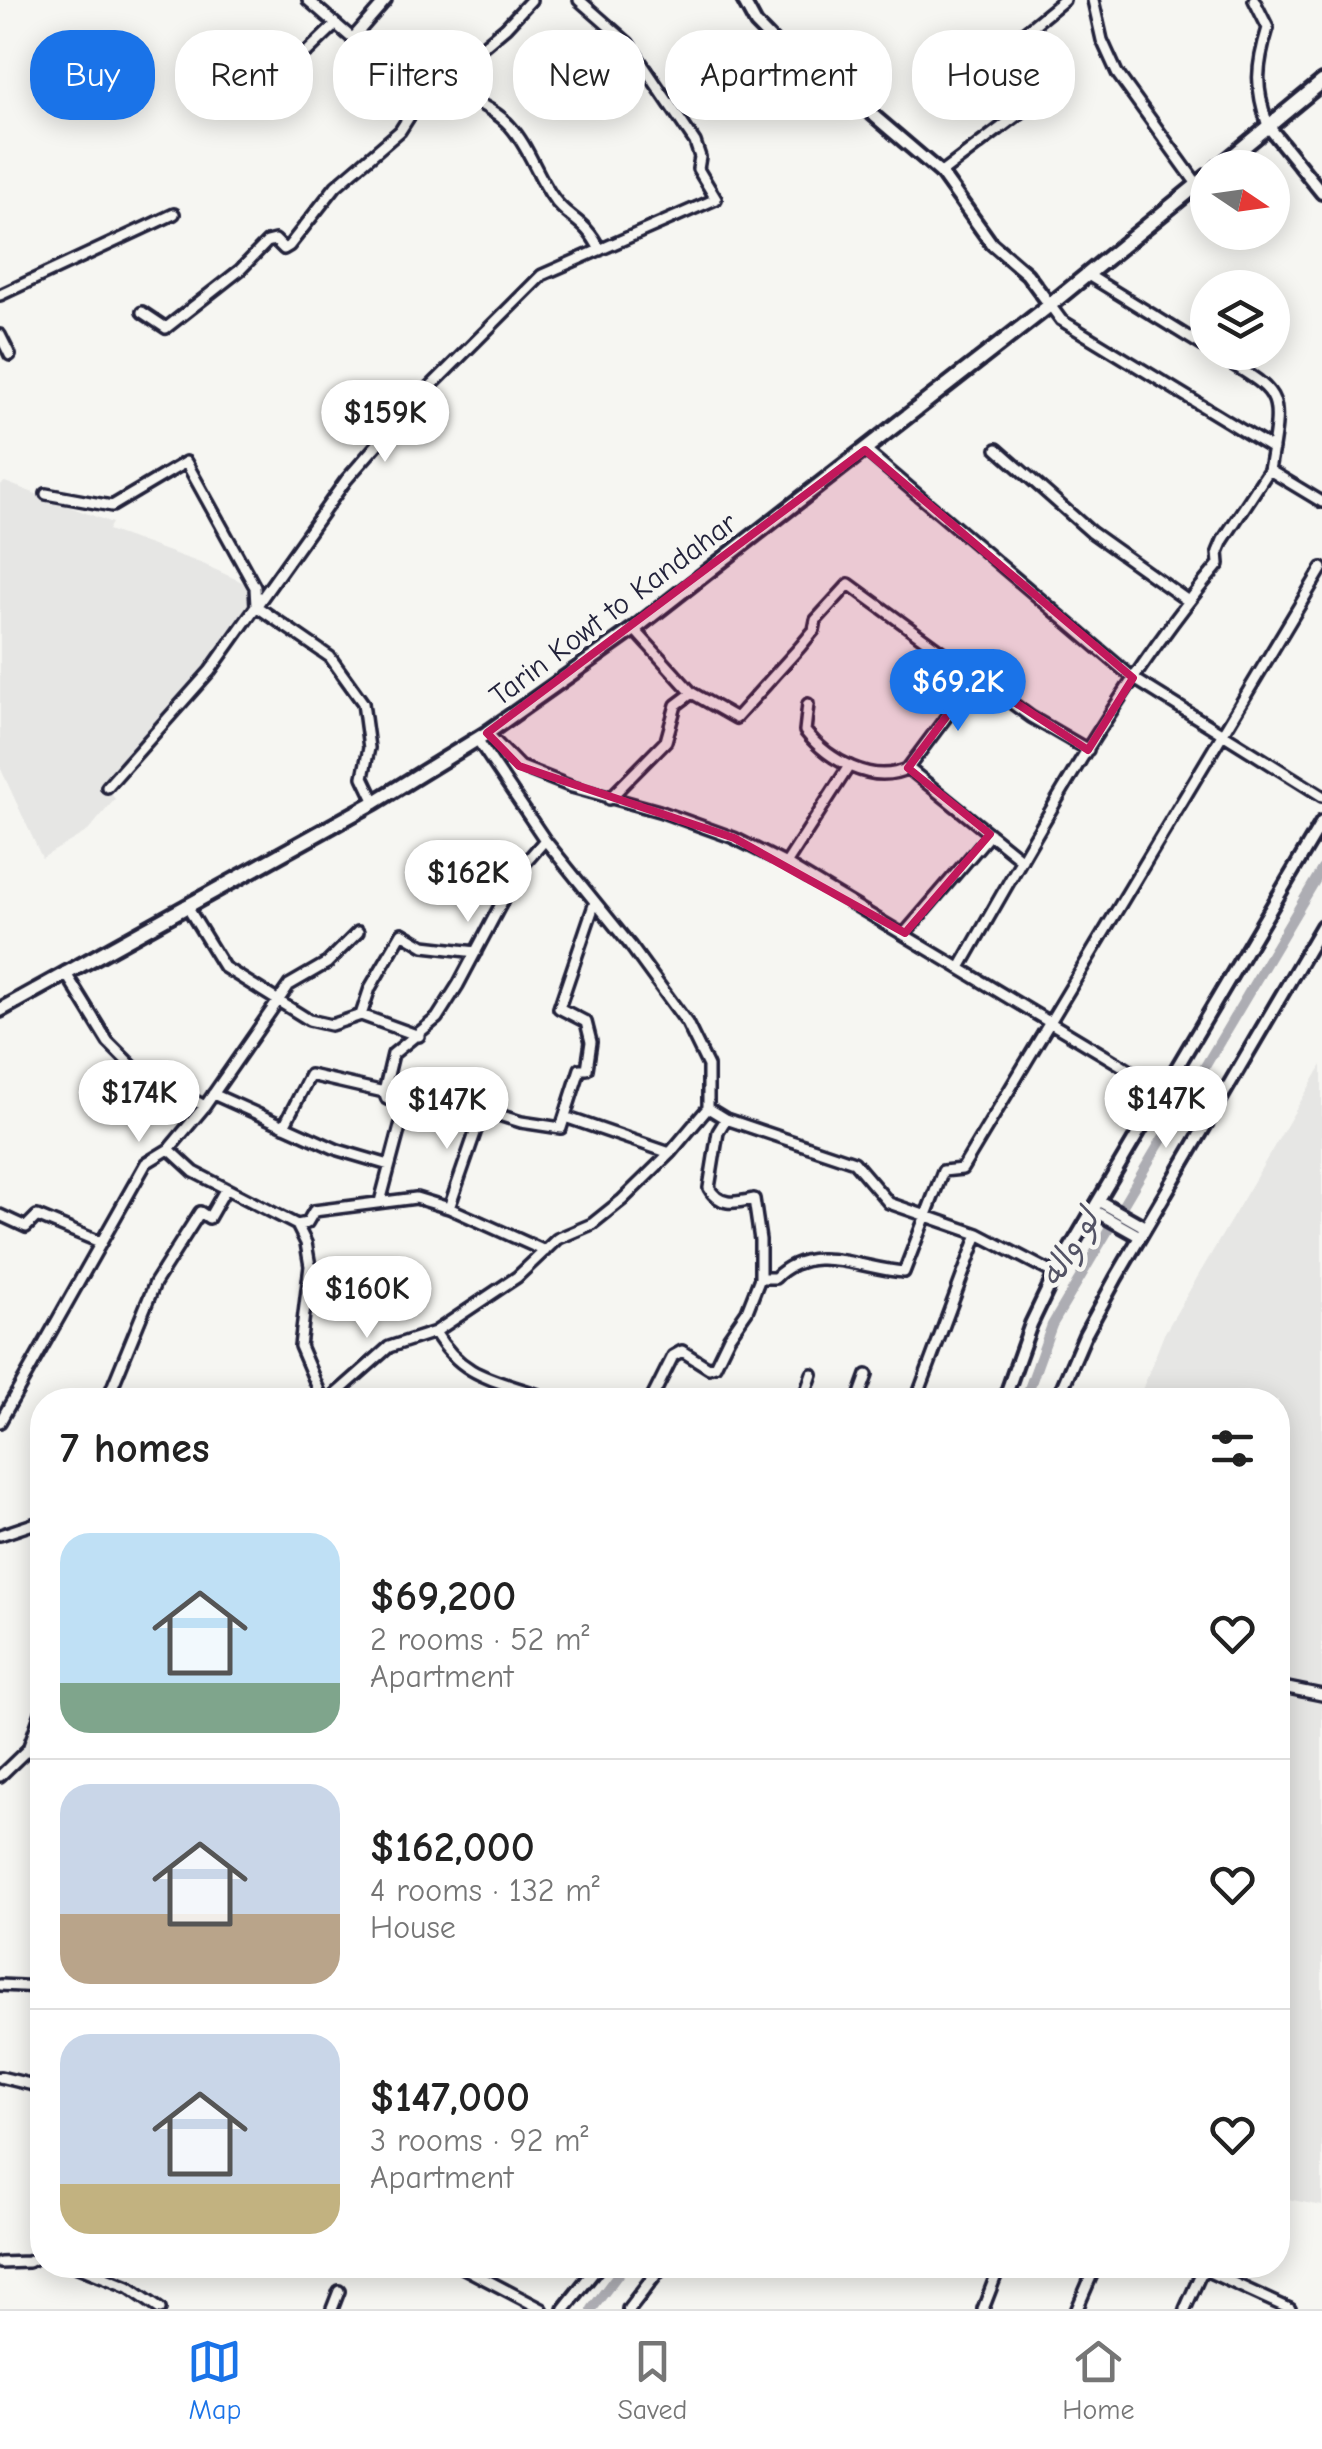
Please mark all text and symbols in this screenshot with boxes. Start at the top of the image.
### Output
chip: Buy [30,30,155,120]
chip: Rent [175,30,313,120]
chip: Filters [333,30,493,120]
chip: New [513,30,645,120]
chip: Apartment [665,30,892,120]
chip: House [912,30,1075,120]
north arrow [1190,150,1290,250]
map controls [1190,150,1290,370]
button: layers [1190,270,1290,370]
pin: $159K [315,380,455,465]
text: $159K [343,394,427,431]
street label: Tarin Kowt to Kandahar [483,505,744,714]
pin: $69.2K [877,649,1039,734]
text: $69.2K [912,663,1004,700]
pin: $162K [398,840,538,925]
text: $162K [427,854,509,891]
pin: $174K [69,1060,209,1145]
pin: $147K [1096,1066,1236,1151]
pin: $147K [377,1067,517,1152]
text: $174K [101,1074,177,1111]
text: $147K [1127,1080,1205,1117]
text: $147K [408,1081,486,1118]
water label: لو واله [1032,1200,1110,1294]
pin: $160K [297,1256,437,1341]
text: $160K [325,1270,409,1307]
icon: filters [1205,1421,1260,1476]
text: 7 homes [60,1424,210,1473]
text: $69,200 [370,1572,516,1621]
icon: home [140,1573,260,1693]
icon: heart [1205,1606,1260,1661]
text: 2 rooms · 52 m² [370,1621,589,1658]
text: Apartment [370,1658,513,1695]
text: $162,000 [370,1823,535,1872]
icon: home [140,1824,260,1944]
icon: heart [1205,1857,1260,1912]
text: 4 rooms · 132 m² [370,1872,600,1909]
text: House [370,1909,456,1946]
text: $147,000 [370,2073,530,2122]
icon: home [140,2074,260,2194]
icon: heart [1205,2107,1260,2162]
text: 3 rooms · 92 m² [370,2122,589,2159]
text: Apartment [370,2159,513,2196]
tab: Map [187,2334,242,2426]
tab: Saved [617,2334,687,2426]
tab: Home [1062,2334,1135,2426]

